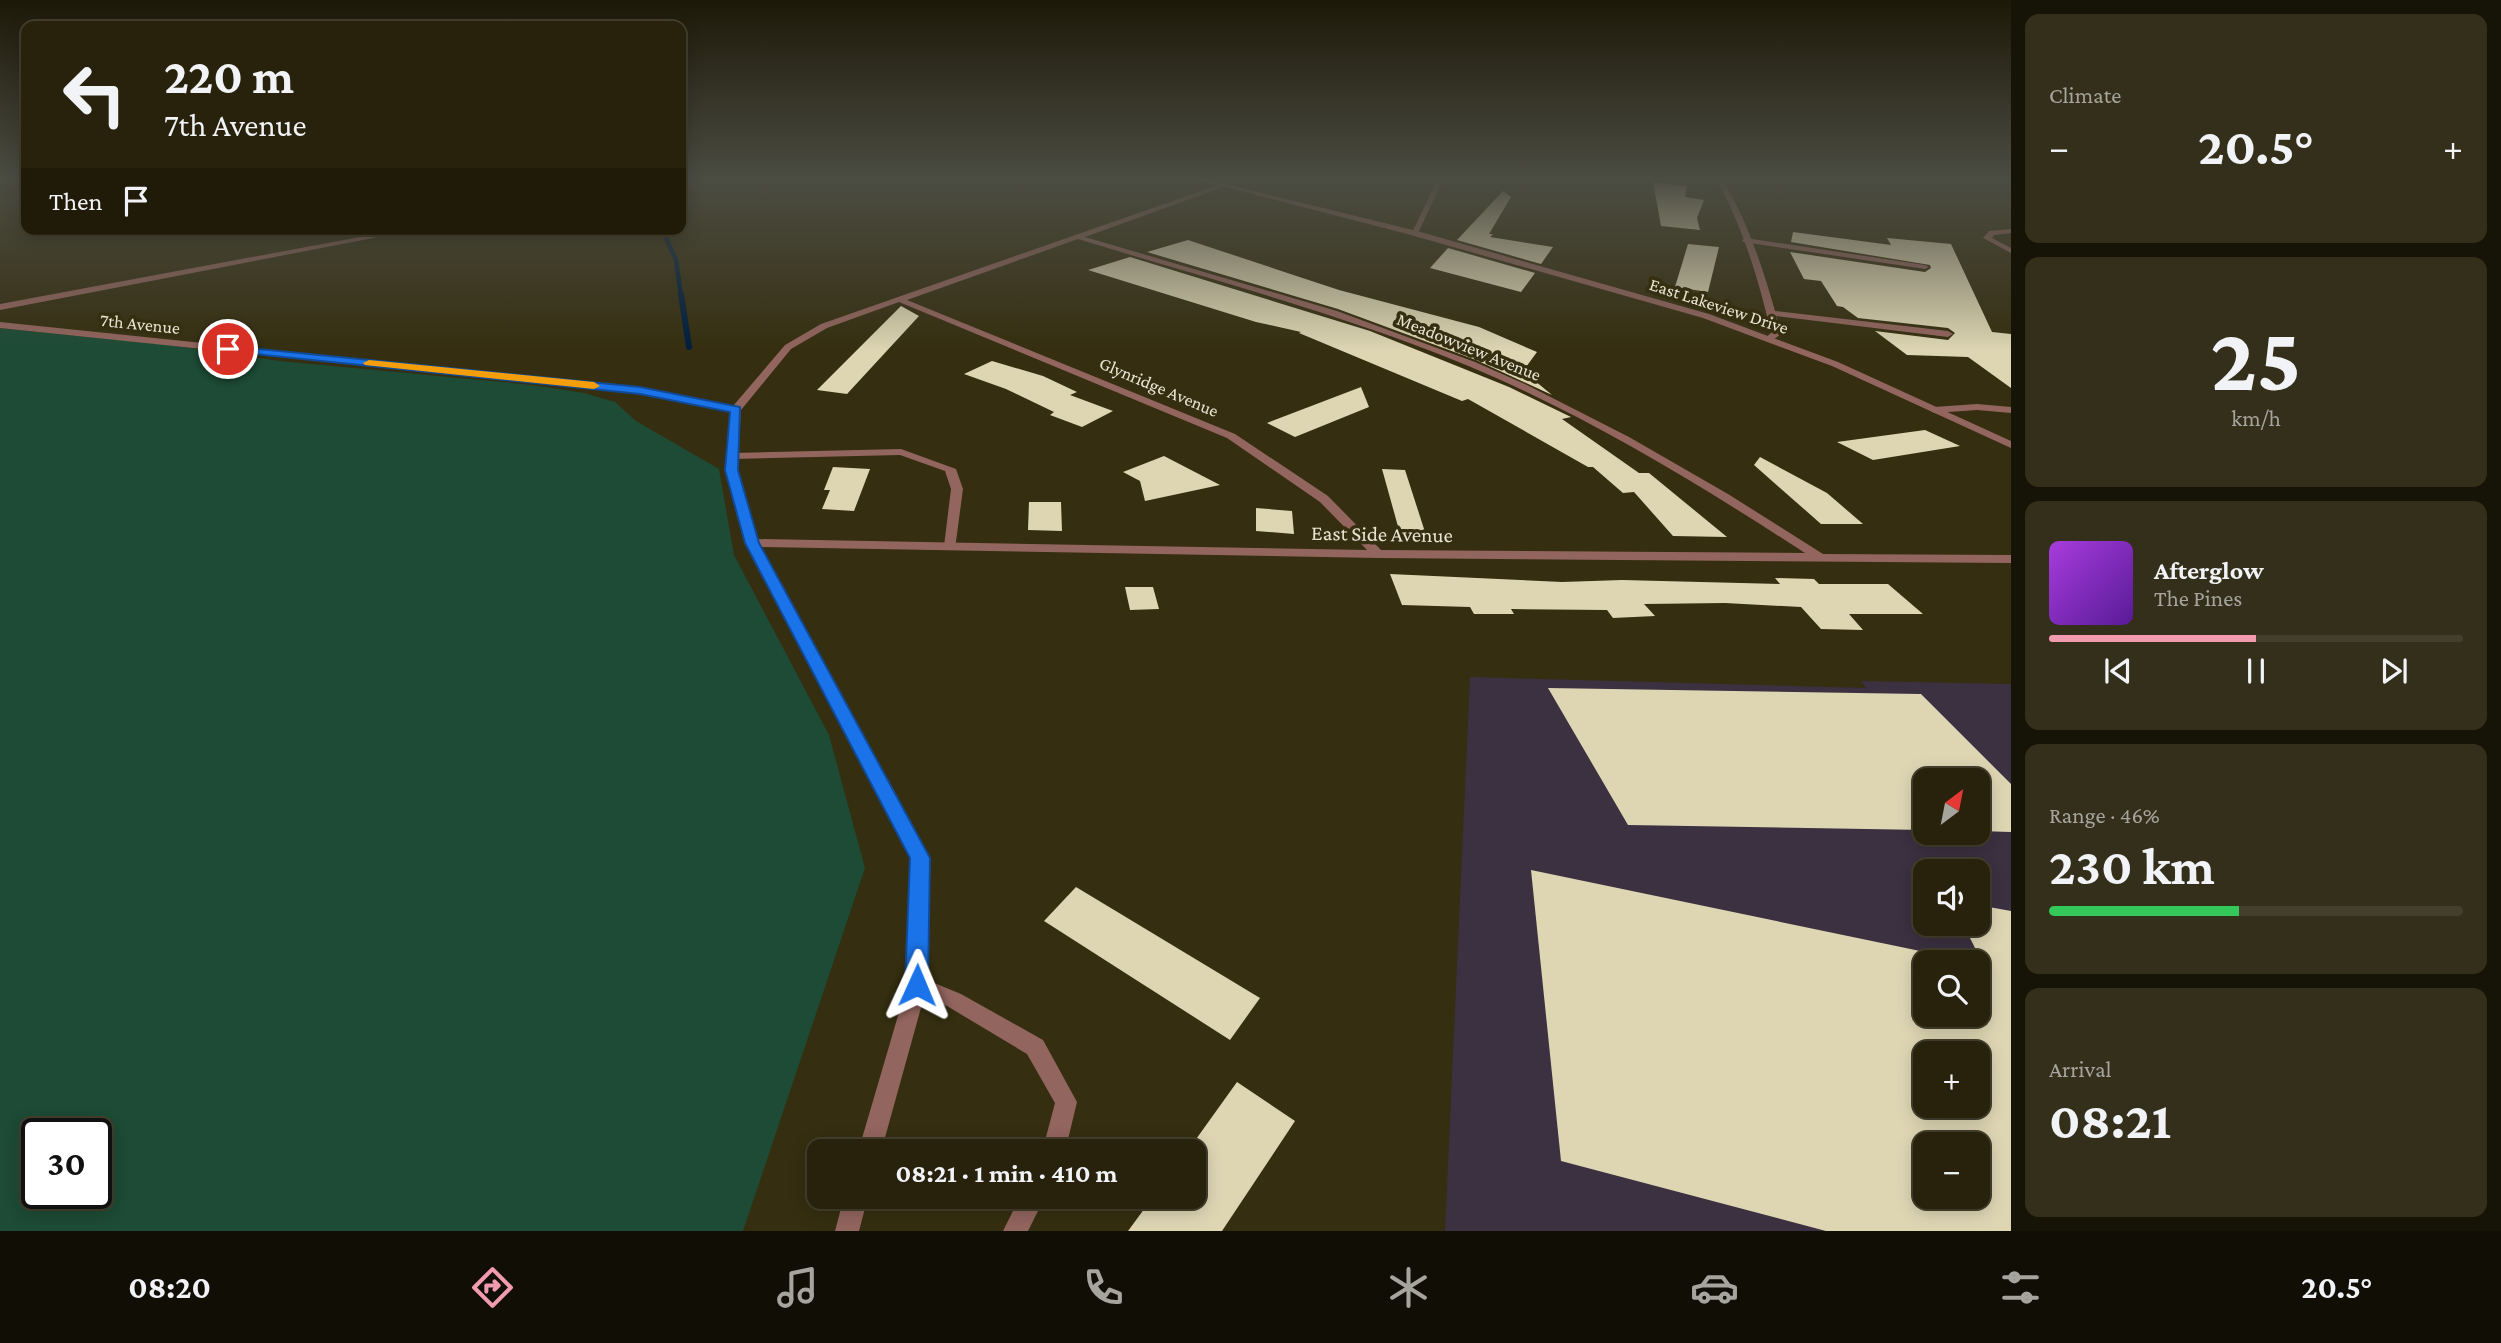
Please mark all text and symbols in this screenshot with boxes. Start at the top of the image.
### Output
icon: left [49,49,140,140]
text: 220 m [164,49,294,104]
text: Climate [2049,82,2121,108]
text: 7th Avenue [164,107,307,143]
text: 20.5° [2198,117,2314,175]
text: − [2049,126,2069,168]
text: + [2443,126,2463,168]
icon: arrive [117,182,155,220]
text: Then [49,187,103,216]
street label: East Lakeview Drive [1647,274,1791,338]
text: 25 [2211,308,2302,410]
street label: Meadowview Avenue [1394,309,1544,385]
street label: 7th Avenue [99,310,181,338]
pin [198,319,258,379]
icon: arrive [209,330,247,368]
street label: Glynridge Avenue [1096,353,1222,421]
text: km/h [2231,405,2281,431]
street label: East Side Avenue [1311,521,1453,547]
text: Afterglow [2154,556,2264,585]
text: The Pines [2154,585,2242,611]
icon: previous [2099,652,2137,690]
icon: pause [2237,652,2275,690]
icon: next [2375,652,2413,690]
north arrow [1913,768,1990,845]
map controls [1913,768,1990,1209]
text: Range · 46% [2049,802,2160,828]
text: 230 km [2049,837,2215,895]
button: sound [1913,859,1990,936]
position arrow [880,948,954,1022]
button: search [1913,950,1990,1027]
button: + [1913,1041,1990,1118]
text: Arrival [2049,1056,2112,1082]
text: 08:21 [2049,1091,2171,1149]
speed limit sign: 30 [21,1118,112,1209]
button: − [1913,1132,1990,1209]
text: 08:21 · 1 min · 410 m [895,1159,1118,1188]
icon: directions [468,1263,517,1312]
icon: music [773,1263,822,1312]
icon: phone [1079,1263,1128,1312]
icon: climate [1384,1263,1433,1312]
icon: car [1690,1263,1739,1312]
icon: filters [1996,1263,2045,1312]
text: 08:20 [128,1269,211,1305]
text: 20.5° [2301,1269,2373,1305]

